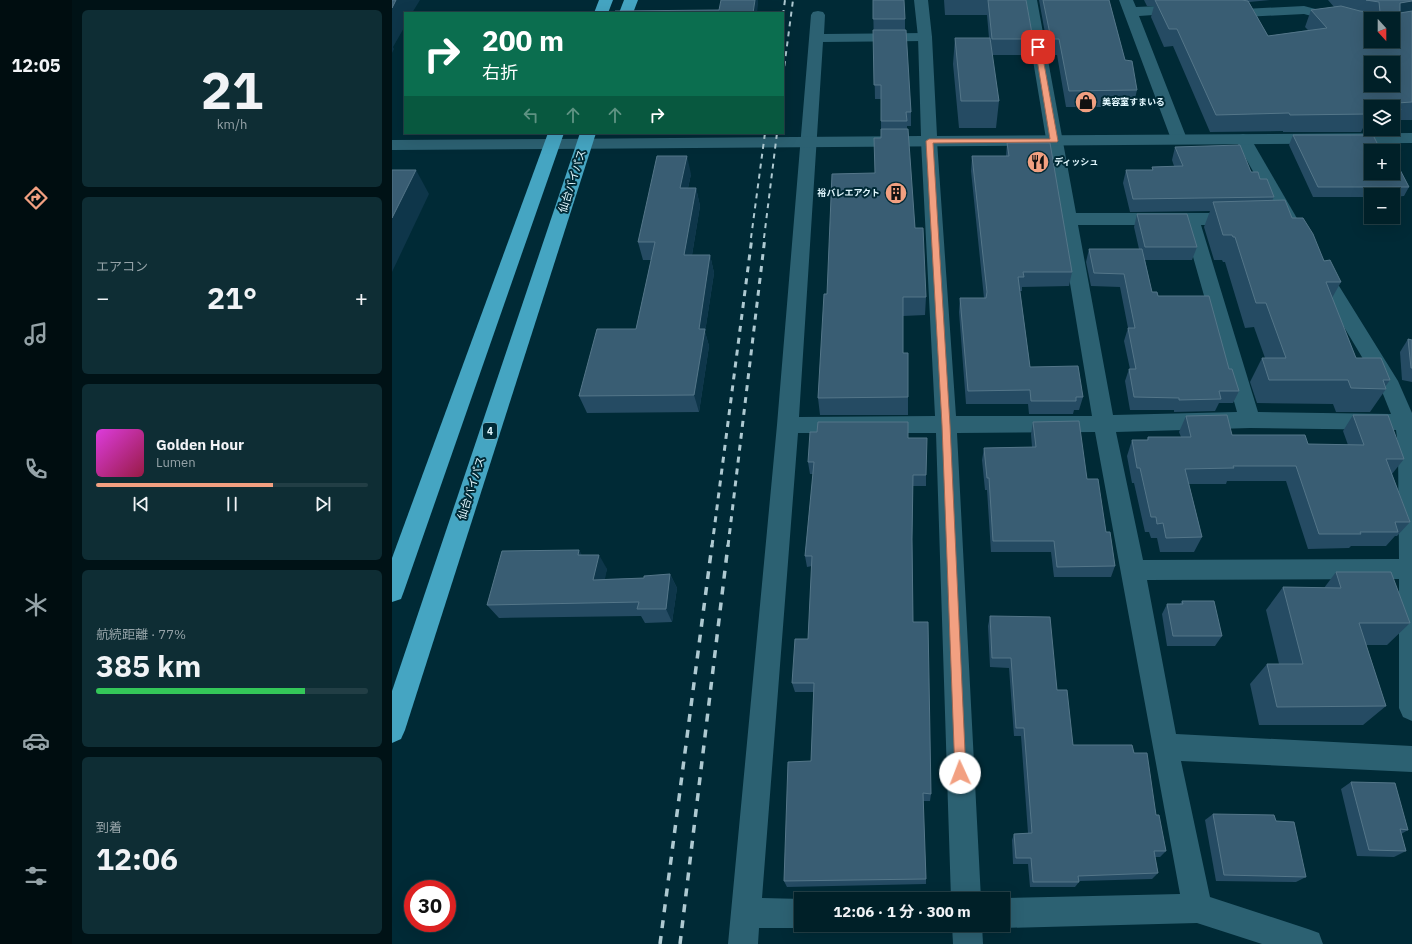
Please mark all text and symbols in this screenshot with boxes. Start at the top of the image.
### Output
north arrow [1364,12,1400,48]
map controls [1364,12,1400,224]
text: 200 m [482,22,564,59]
icon: right [416,28,468,80]
pin [1021,30,1055,64]
icon: arrive [1027,36,1049,58]
text: 12:05 [11,54,61,77]
text: 21 [201,56,263,123]
button: search [1364,56,1400,92]
text: 右折 [482,61,518,84]
shop icon: 美容室すまいる [1073,89,1099,115]
place label: 美容室すまいる [1102,96,1165,107]
button: layers [1364,100,1400,136]
icon: left [520,104,542,126]
icon: ahead [562,104,584,126]
icon: ahead [604,104,626,126]
icon: right [646,104,668,126]
text: km/h [217,116,247,133]
button: + [1364,144,1400,180]
street label: 仙台バイパス [555,148,589,214]
restaurant icon: ディッシュ [1025,149,1051,175]
place label: ディッシュ [1054,156,1098,167]
building icon: 裕バレエアクト [883,180,909,206]
icon: directions [22,184,50,212]
place label: 裕バレエアクト [816,187,880,198]
button: − [1364,188,1400,224]
text: エアコン [96,258,148,275]
text: 21° [207,278,257,317]
text: − [96,283,109,312]
text: + [355,283,368,312]
icon: music [22,320,50,348]
road number: 4 [483,423,497,439]
text: Golden Hour [156,435,244,454]
text: Lumen [156,454,196,471]
icon: phone [22,455,50,483]
street label: 仙台バイパス [454,455,488,521]
icon: previous [130,493,152,515]
icon: pause [221,493,243,515]
icon: next [312,493,334,515]
icon: climate [22,591,50,619]
text: 航続距離 · 77% [96,626,186,643]
text: 385 km [96,646,201,685]
icon: car [22,727,50,755]
position arrow [939,752,981,794]
text: 到着 [96,819,122,836]
text: 12:06 [96,839,178,878]
icon: filters [22,862,50,890]
speed limit sign: 30 [404,880,456,932]
text: 12:06 · 1 分 · 300 m [833,902,971,921]

